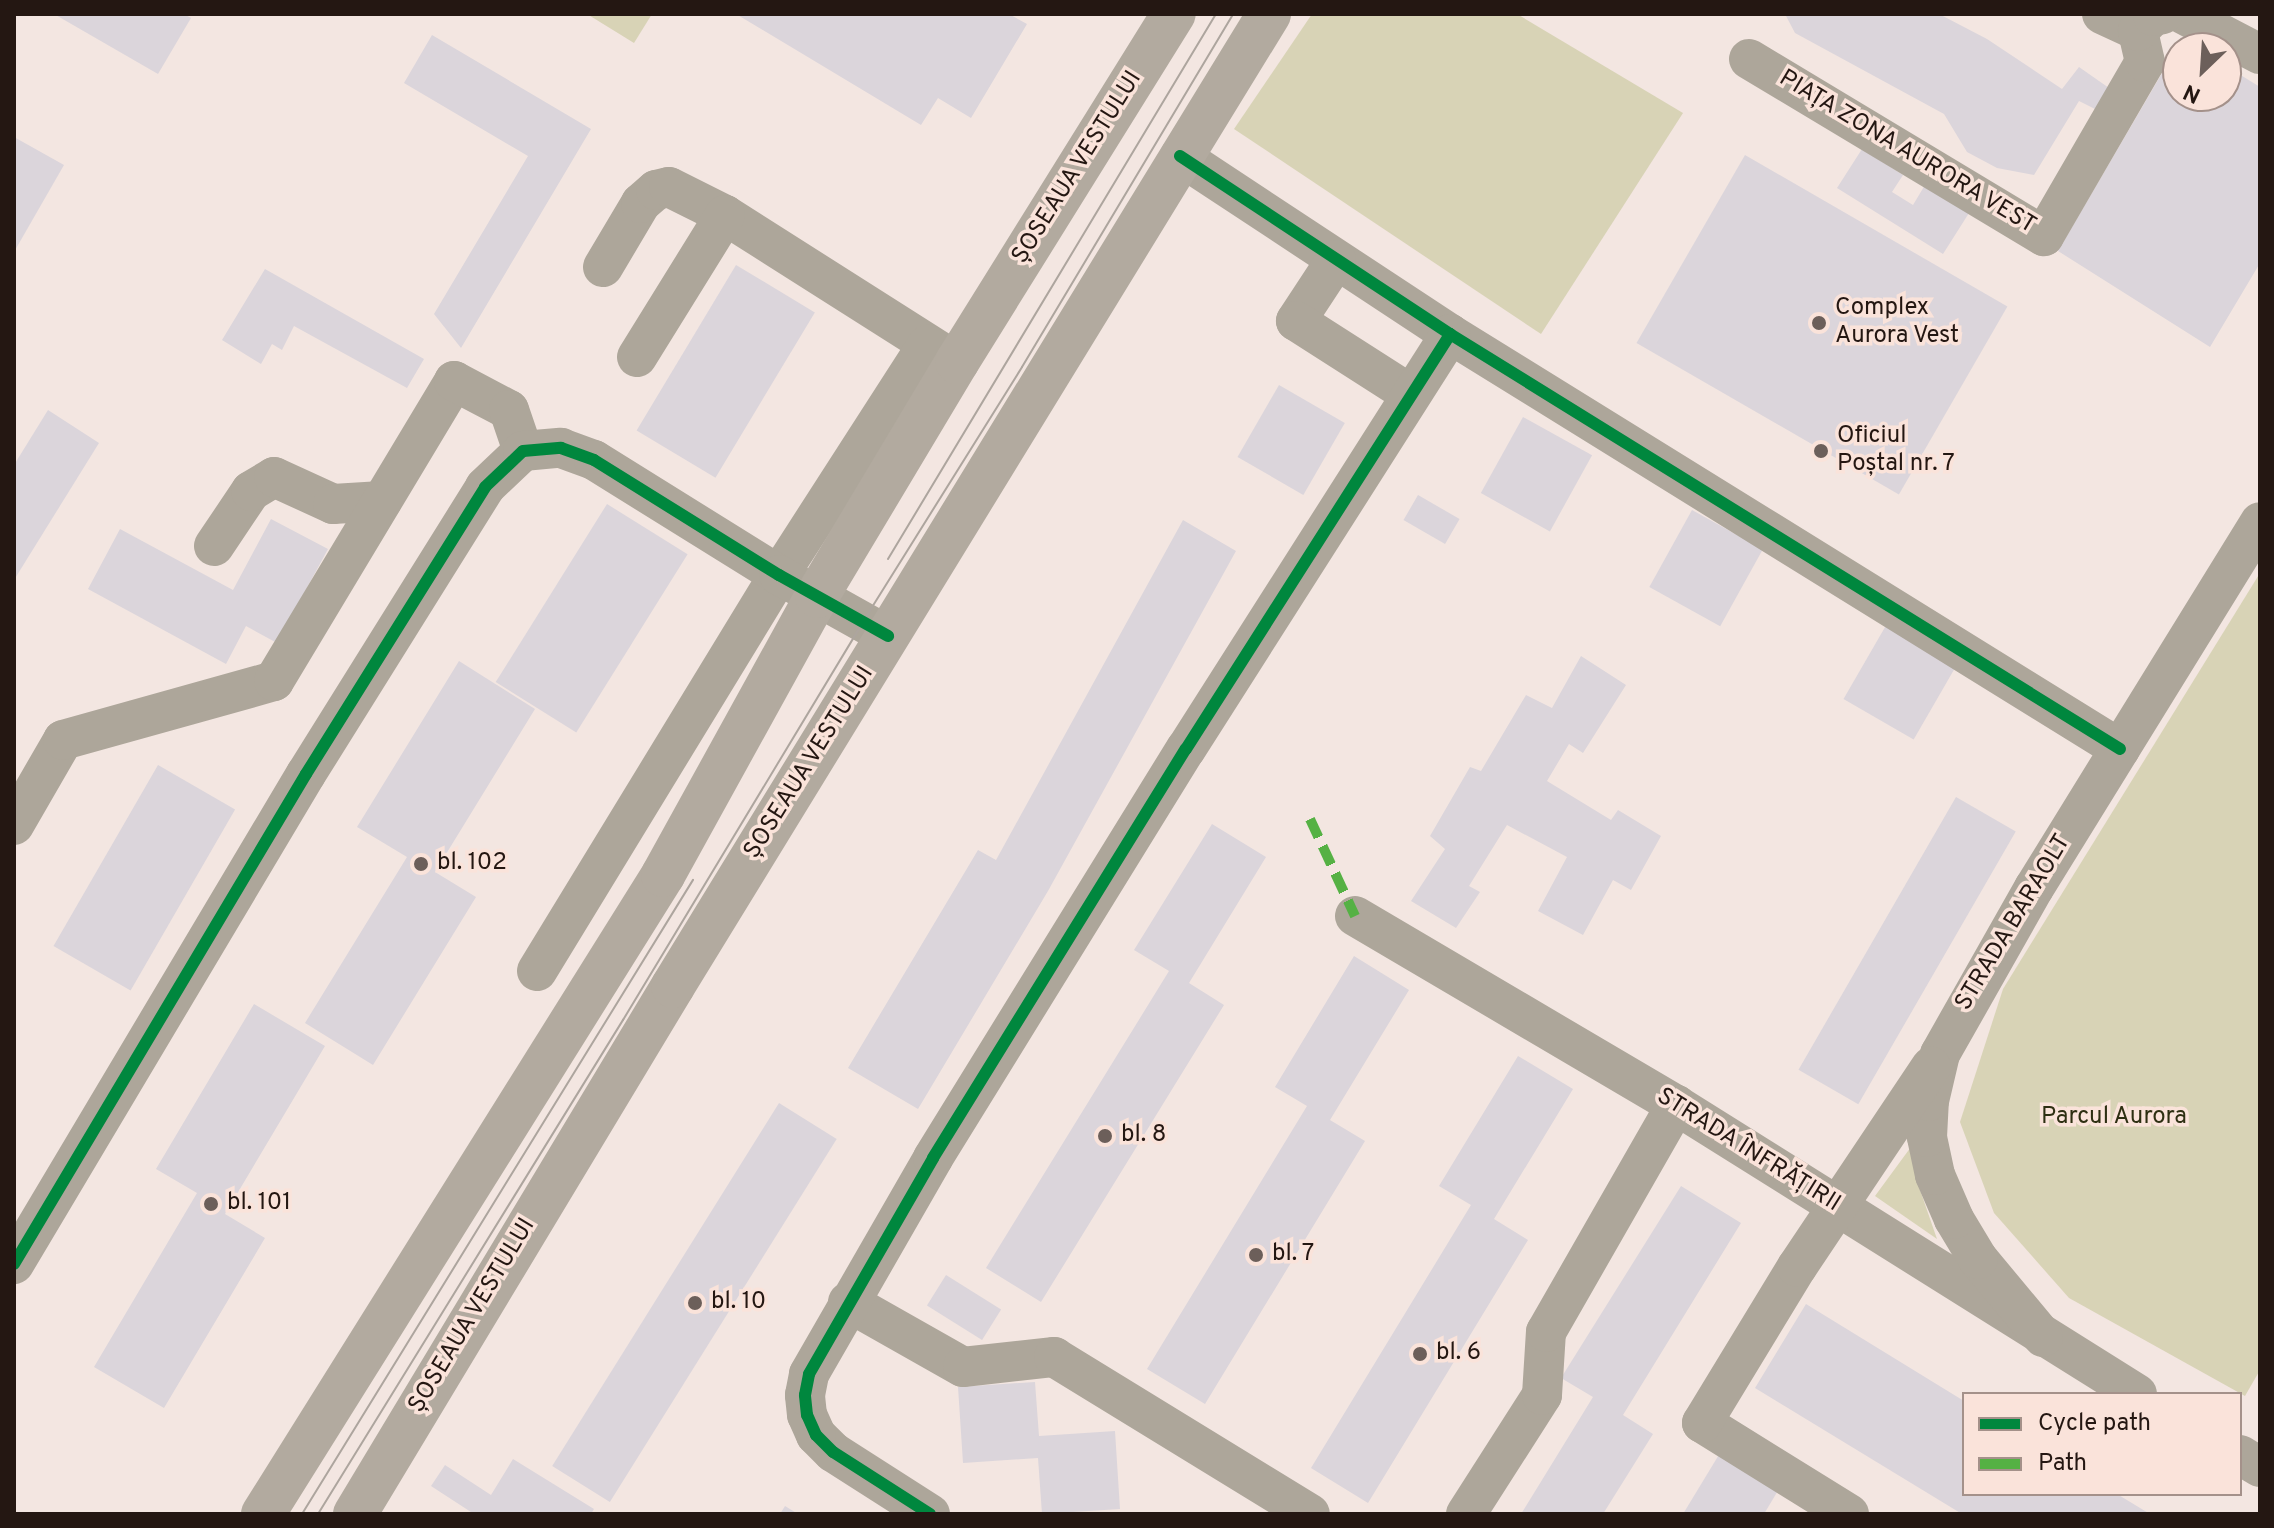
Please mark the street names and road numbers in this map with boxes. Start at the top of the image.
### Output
street label: PIAȚA ZONA AURORA VEST [1771,64,2043,242]
street label: ȘOSEAUA VESTULUI [1006,65,1150,271]
street label: ȘOSEAUA VESTULUI [738,660,882,866]
street label: STRADA BARAOLT [1950,829,2078,1017]
street label: STRADA ÎNFRĂȚIRII [1650,1083,1846,1219]
street label: ȘOSEAUA VESTULUI [403,1213,543,1419]

